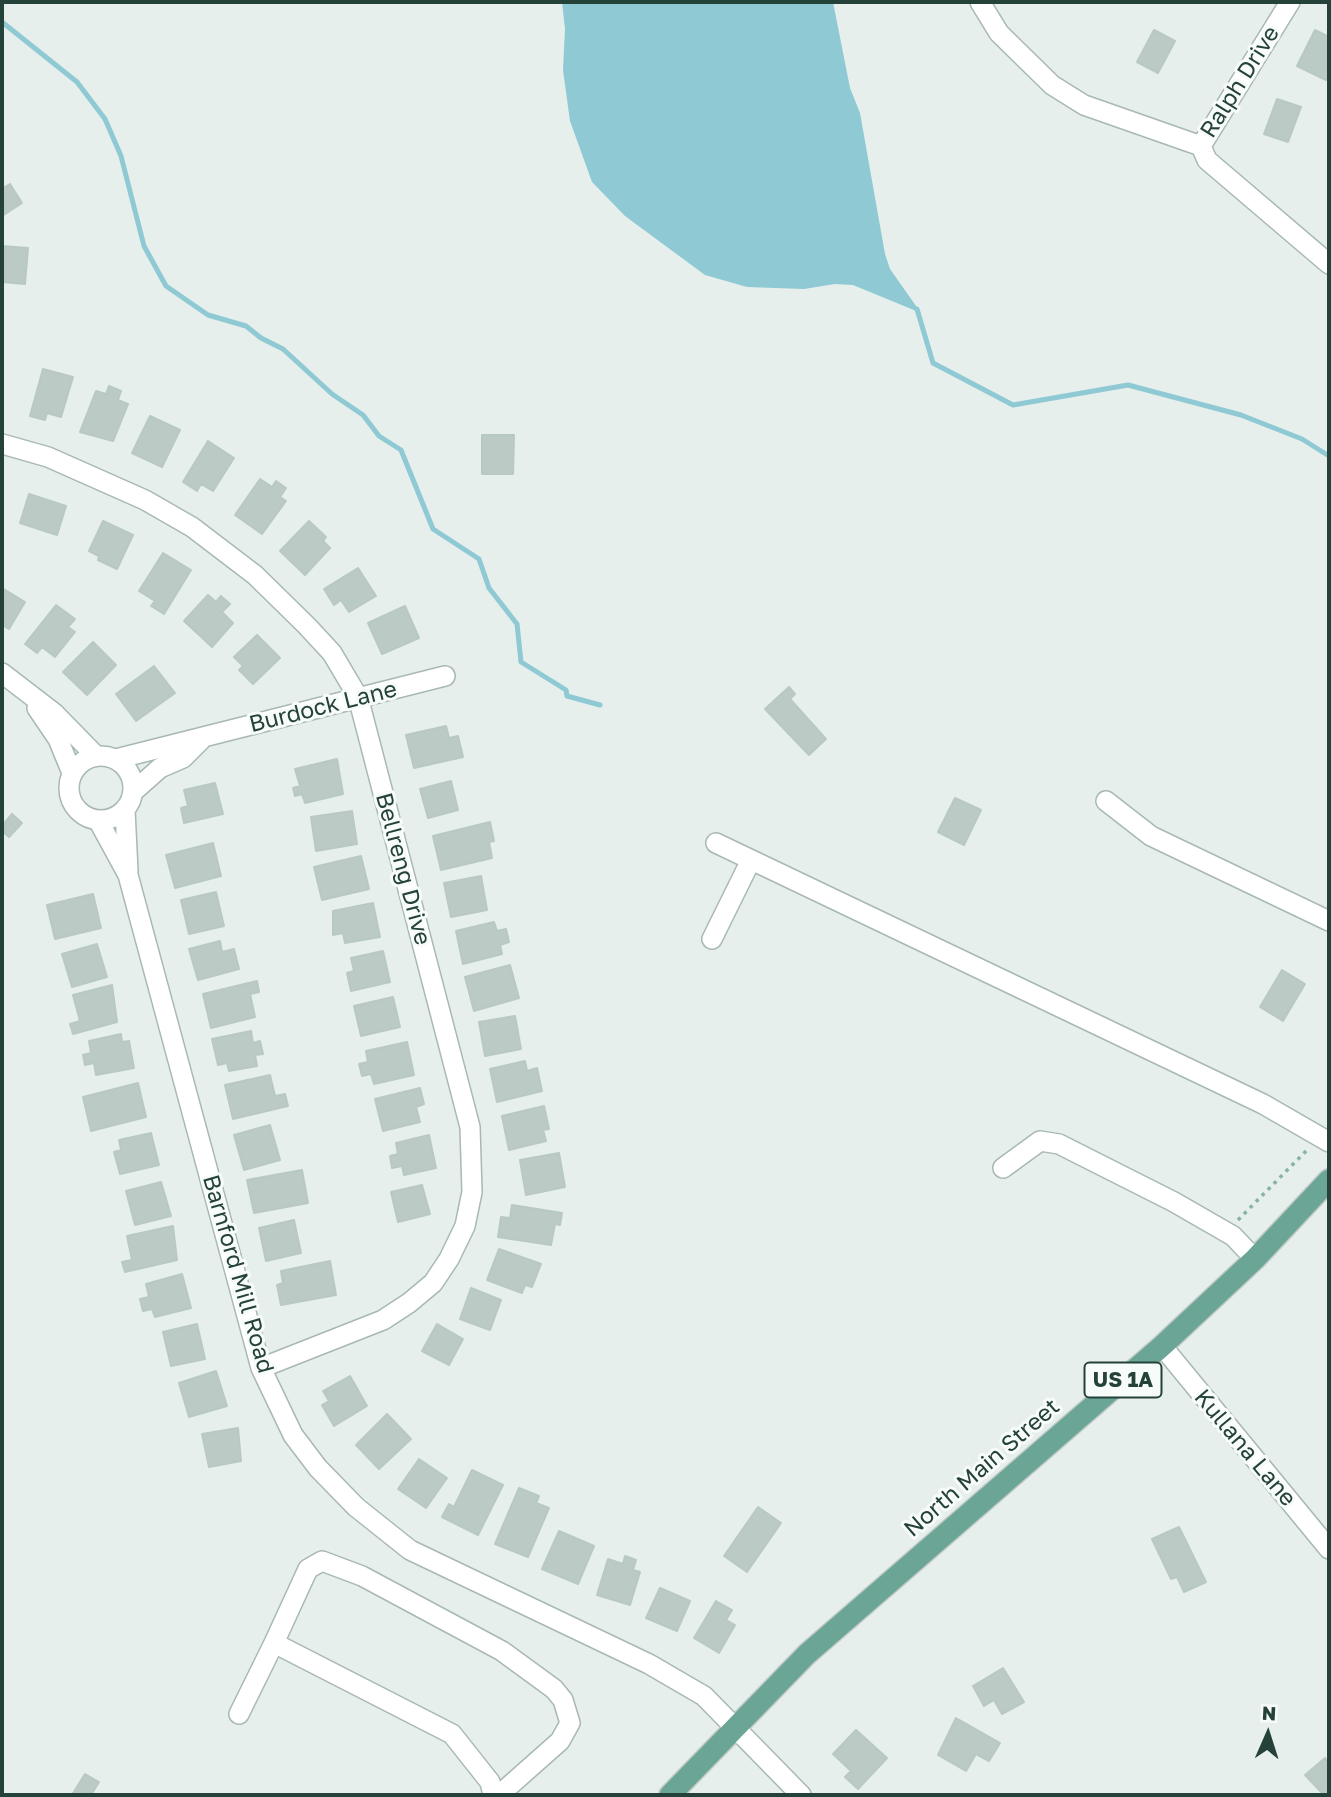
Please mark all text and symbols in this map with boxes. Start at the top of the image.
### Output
street label: Ralph Drive [1195,21,1285,143]
street label: Burdock Lane [246,675,400,739]
street label: Bellreng Drive [369,790,437,948]
street label: Barnford Mill Road [196,1172,280,1376]
road number: US 1A [1084,1362,1162,1398]
street label: Kullana Lane [1188,1384,1302,1512]
street label: North Main Street [899,1393,1065,1543]
north arrow [1233,1699,1303,1769]
text: N [1261,1701,1277,1724]

